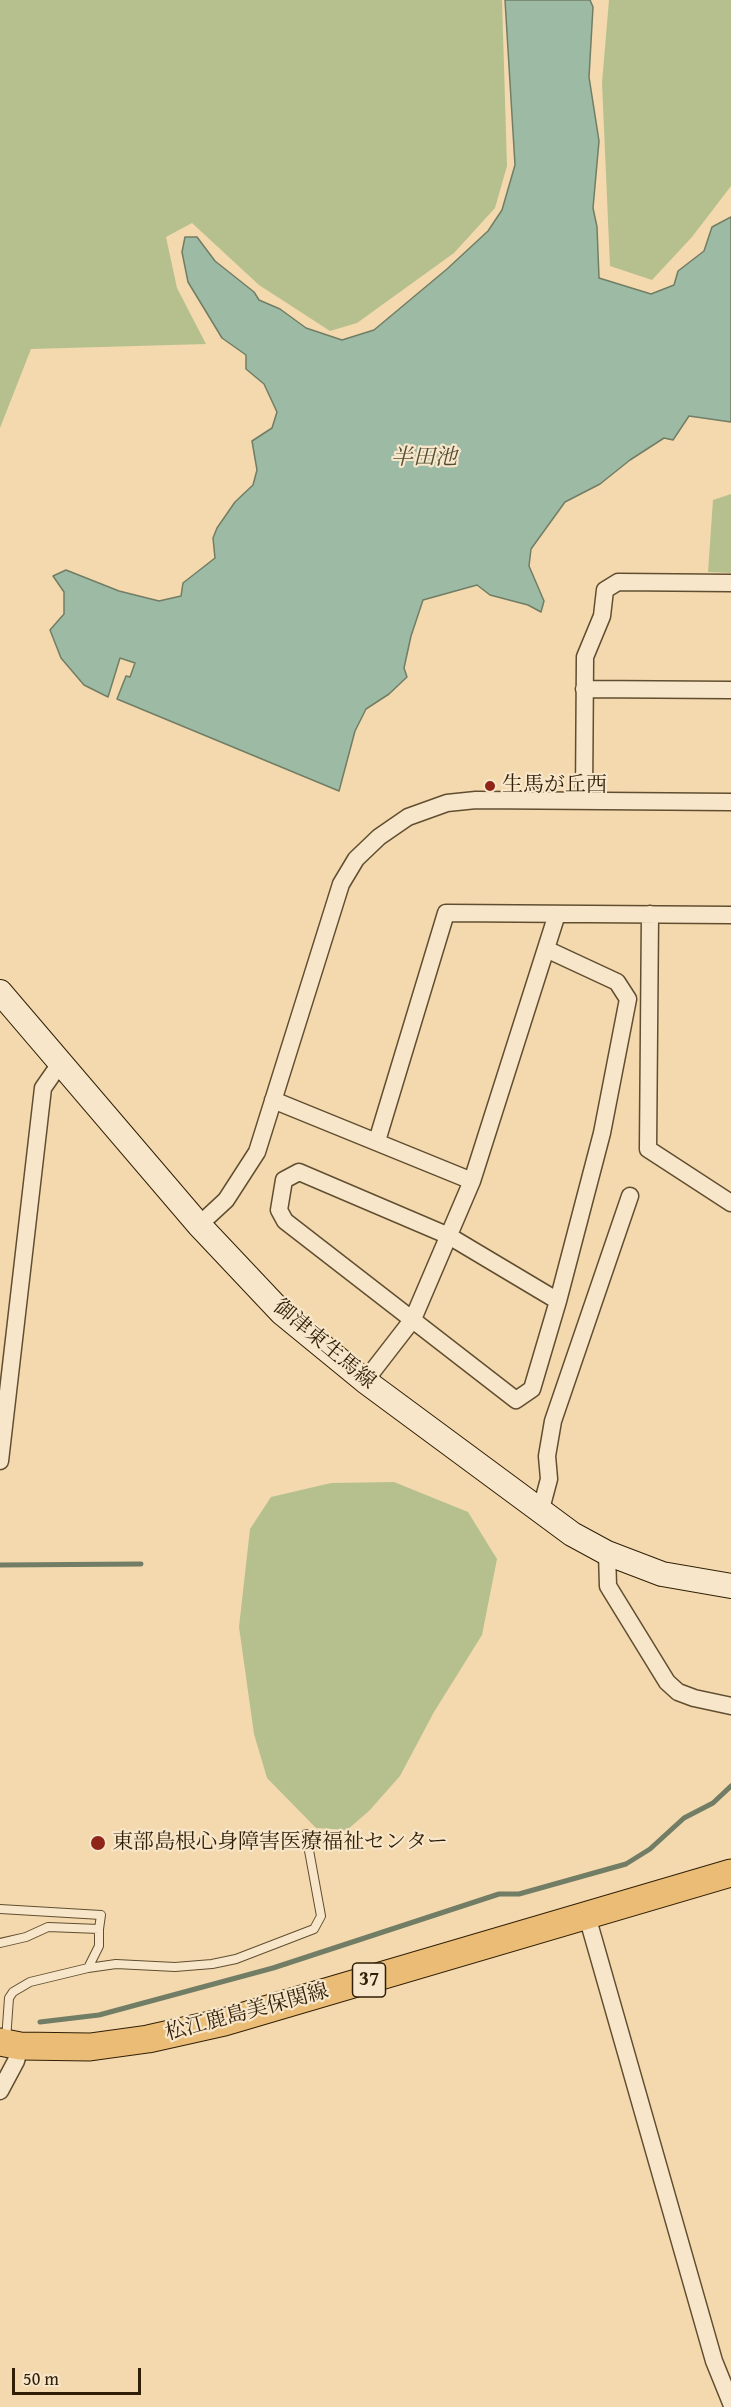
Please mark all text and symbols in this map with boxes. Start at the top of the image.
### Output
water label: 半田池 [391,445,457,471]
place label: 生馬が丘西 [502,773,607,799]
marker: 生馬が丘西 [483,779,497,793]
street label: 御津東生馬線 [268,1295,380,1395]
place label: 東部島根心身障害医療福祉センター [112,1830,448,1856]
marker: 東部島根心身障害医療福祉センター [89,1834,107,1852]
road number: 37 [352,1963,386,1997]
street label: 松江鹿島美保関線 [163,1979,331,2047]
scale bar [15,2356,144,2394]
text: 50 m [23,2365,59,2392]

